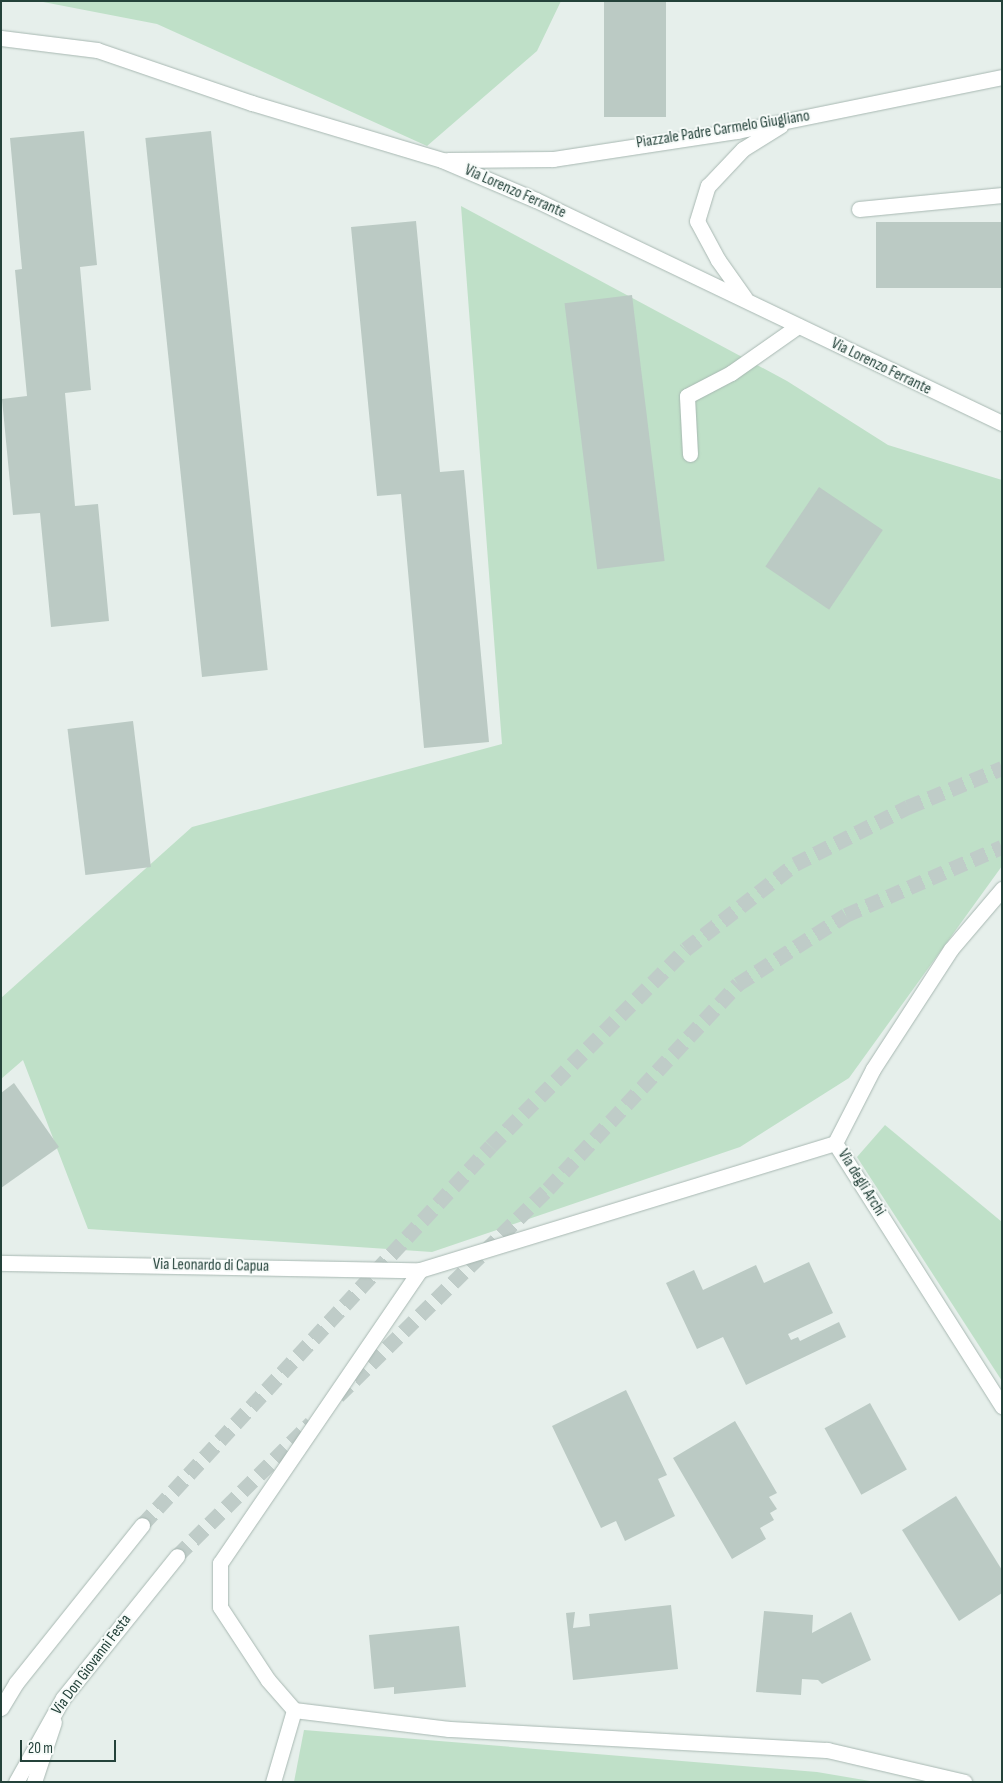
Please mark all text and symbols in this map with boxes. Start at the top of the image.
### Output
street label: Piazzale Padre Carmelo Giugliano [635,107,811,153]
street label: Via Lorenzo Ferrante [461,161,569,223]
street label: Via Lorenzo Ferrante [828,334,934,400]
street label: Via degli Archi [833,1146,889,1220]
street label: Via Leonardo di Capua [153,1255,269,1277]
street label: Via Don Giovanni Festa [48,1611,136,1719]
scale bar [22,1730,119,1762]
text: 20 m [28,1739,53,1758]

